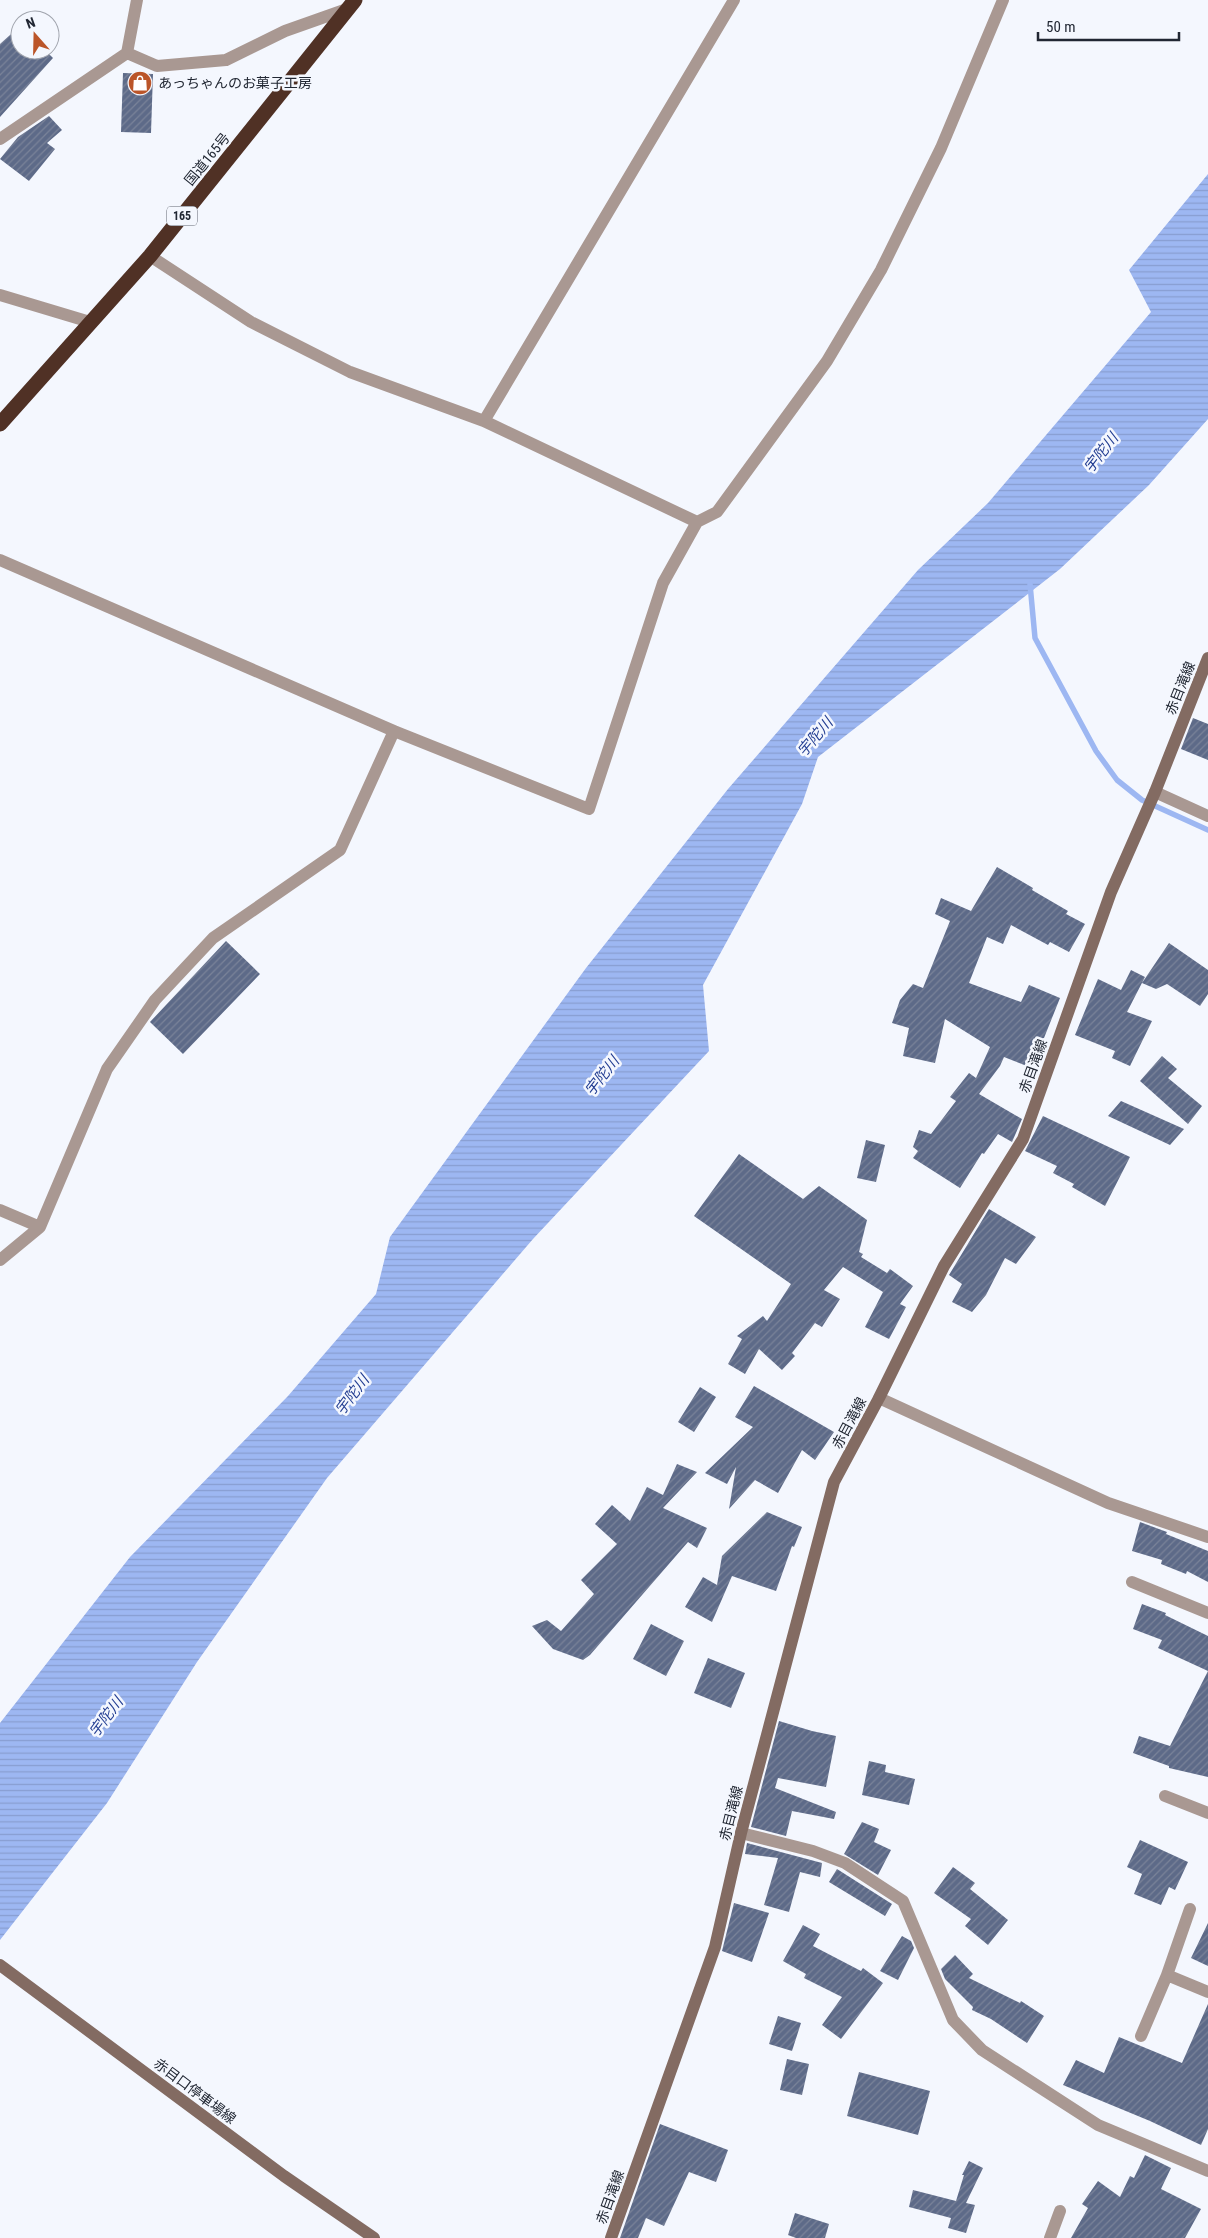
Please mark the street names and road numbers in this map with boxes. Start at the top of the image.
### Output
street label: 国道165号 [181,130,233,188]
road number: 165 [167,207,197,226]
street label: 赤目滝線 [1162,659,1198,717]
street label: 赤目滝線 [1016,1037,1050,1095]
street label: 赤目滝線 [829,1395,869,1451]
street label: 赤目滝線 [716,1784,746,1842]
street label: 赤目口停車場線 [151,2055,239,2127]
street label: 赤目滝線 [593,2168,627,2226]

